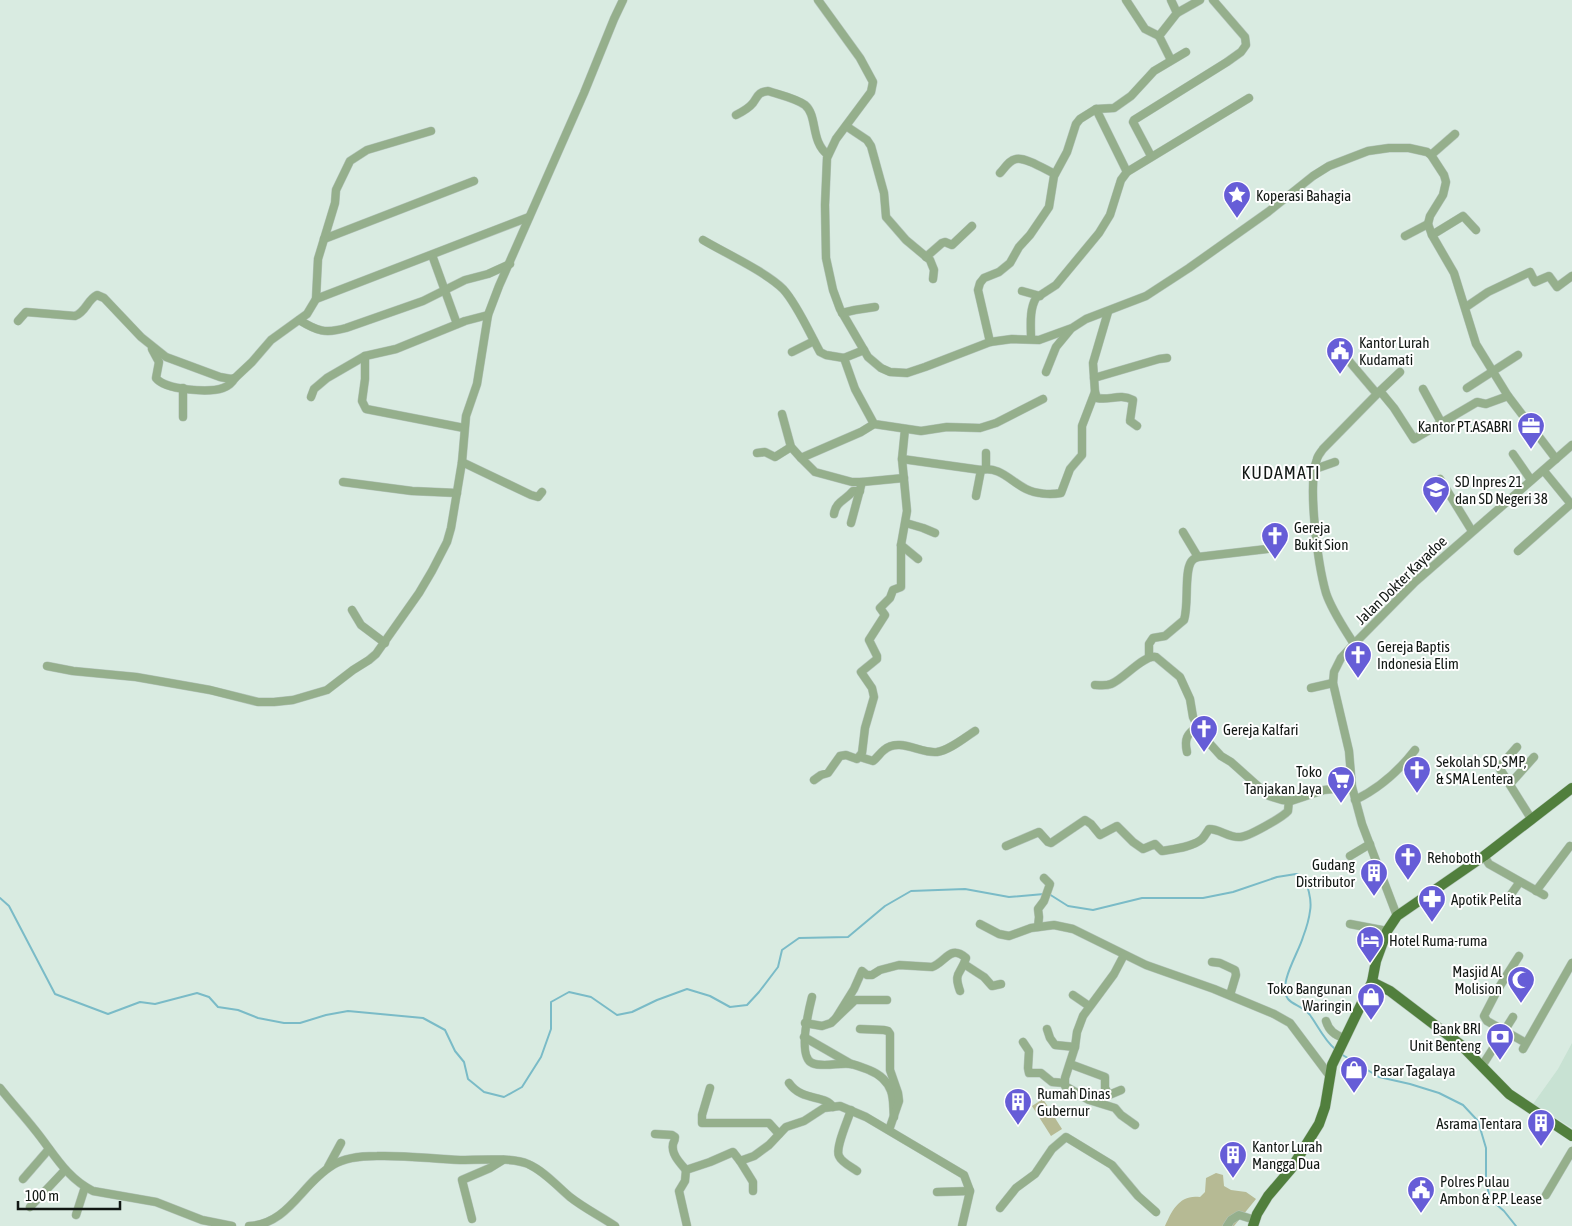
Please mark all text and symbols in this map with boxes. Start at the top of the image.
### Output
place icon: Koperasi Bahagia [1222,180,1252,219]
place label: Koperasi Bahagia [1256,187,1351,204]
place label: Kantor Lurah Kudamati [1359,334,1429,368]
public building icon: Kantor Lurah Kudamati [1325,336,1355,375]
office icon: Kantor PT.ASABRI [1516,411,1546,450]
place label: Kantor PT.ASABRI [1418,418,1512,435]
district label: KUDAMATI [1242,462,1321,483]
place label: SD Inpres 21 dan SD Negeri 38 [1455,473,1548,507]
school or university icon: SD Inpres 21 dan SD Negeri 38 [1421,475,1451,514]
place label: Gereja Bukit Sion [1294,519,1348,553]
church icon: Gereja Bukit Sion [1260,521,1290,560]
street label: Jalan Dokter Kayadoe [1352,532,1450,628]
place label: Gereja Baptis Indonesia Elim [1377,638,1459,672]
church icon: Gereja Baptis Indonesia Elim [1343,640,1373,679]
church icon: Gereja Kalfari [1189,714,1219,753]
place label: Gereja Kalfari [1223,721,1298,738]
place label: Sekolah SD, SMP, & SMA Lentera [1436,753,1527,787]
church icon: Sekolah SD, SMP, & SMA Lentera [1402,755,1432,794]
place label: Toko Tanjakan Jaya [1244,763,1322,797]
supermarket icon: Toko Tanjakan Jaya [1326,765,1356,804]
church icon: Rehoboth [1393,842,1423,881]
place label: Rehoboth [1427,849,1481,866]
place label: Gudang Distributor [1296,856,1356,890]
building icon: Gudang Distributor [1359,858,1389,897]
pharmacy icon: Apotik Pelita [1417,884,1447,923]
place label: Apotik Pelita [1451,891,1522,908]
hotel icon: Hotel Ruma-ruma [1355,925,1385,964]
place label: Hotel Ruma-ruma [1389,932,1488,949]
place label: Masjid Al Molision [1452,963,1502,997]
mosque icon: Masjid Al Molision [1506,965,1536,1004]
place label: Toko Bangunan Waringin [1267,980,1352,1014]
shop icon: Toko Bangunan Waringin [1356,982,1386,1021]
place label: Bank BRI Unit Benteng [1409,1020,1482,1054]
bank icon: Bank BRI Unit Benteng [1485,1022,1515,1061]
shop icon: Pasar Tagalaya [1339,1055,1369,1094]
place label: Pasar Tagalaya [1373,1062,1455,1079]
place label: Rumah Dinas Gubernur [1037,1085,1110,1119]
building icon: Rumah Dinas Gubernur [1003,1087,1033,1126]
building icon: Asrama Tentara [1526,1108,1556,1147]
place label: Asrama Tentara [1436,1115,1522,1132]
place label: Kantor Lurah Mangga Dua [1252,1138,1322,1172]
building icon: Kantor Lurah Mangga Dua [1218,1140,1248,1179]
place label: Polres Pulau Ambon & P.P. Lease [1440,1173,1542,1207]
public building icon: Polres Pulau Ambon & P.P. Lease [1406,1175,1436,1214]
scale bar [18,1178,120,1210]
text: 100 m [25,1187,59,1204]

